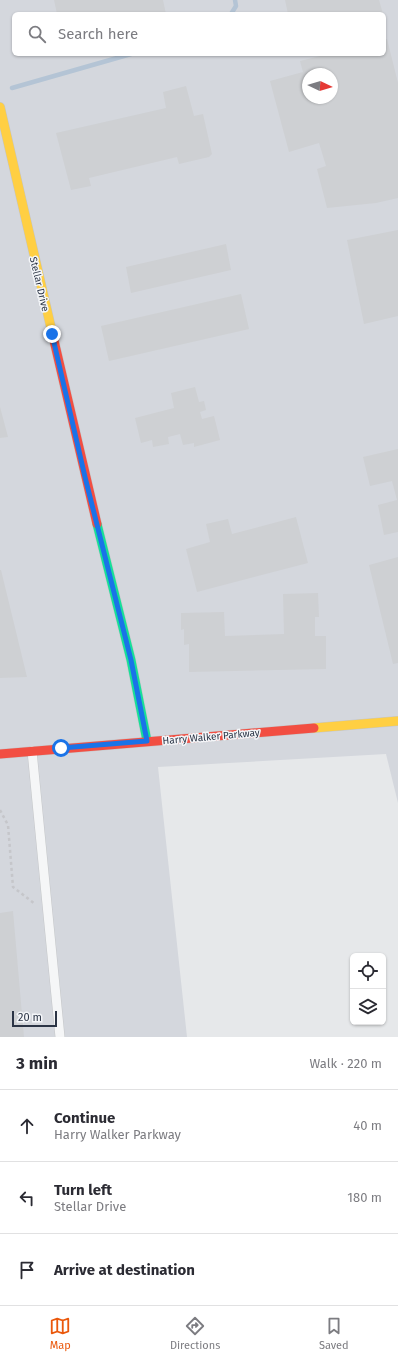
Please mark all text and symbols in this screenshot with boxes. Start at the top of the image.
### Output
search box [12,12,386,56]
icon: search [26,23,48,45]
text: Search here [58,25,138,43]
north arrow [302,68,338,104]
street label: Stellar Drive [27,256,51,313]
route end [43,325,61,343]
street label: Harry Walker Parkway [162,727,260,747]
route start [52,739,70,757]
map controls [350,953,386,1025]
button: locate [350,953,386,989]
button: layers [350,989,386,1025]
scale bar [12,1009,57,1028]
text: 20 m [18,1011,42,1024]
text: 3 min [16,1053,58,1074]
text: Walk · 220 m [310,1056,382,1071]
text: Continue [54,1109,115,1127]
icon: ahead [16,1115,38,1137]
text: 40 m [353,1118,382,1133]
text: Harry Walker Parkway [54,1127,181,1142]
text: Turn left [54,1181,112,1199]
icon: left [16,1187,38,1209]
text: 180 m [347,1190,382,1205]
text: Stellar Drive [54,1199,126,1214]
icon: arrive [16,1259,38,1281]
text: Arrive at destination [54,1261,195,1279]
tab: Map [49,1315,71,1352]
tab: Directions [170,1315,220,1352]
tab: Saved [319,1315,349,1352]

